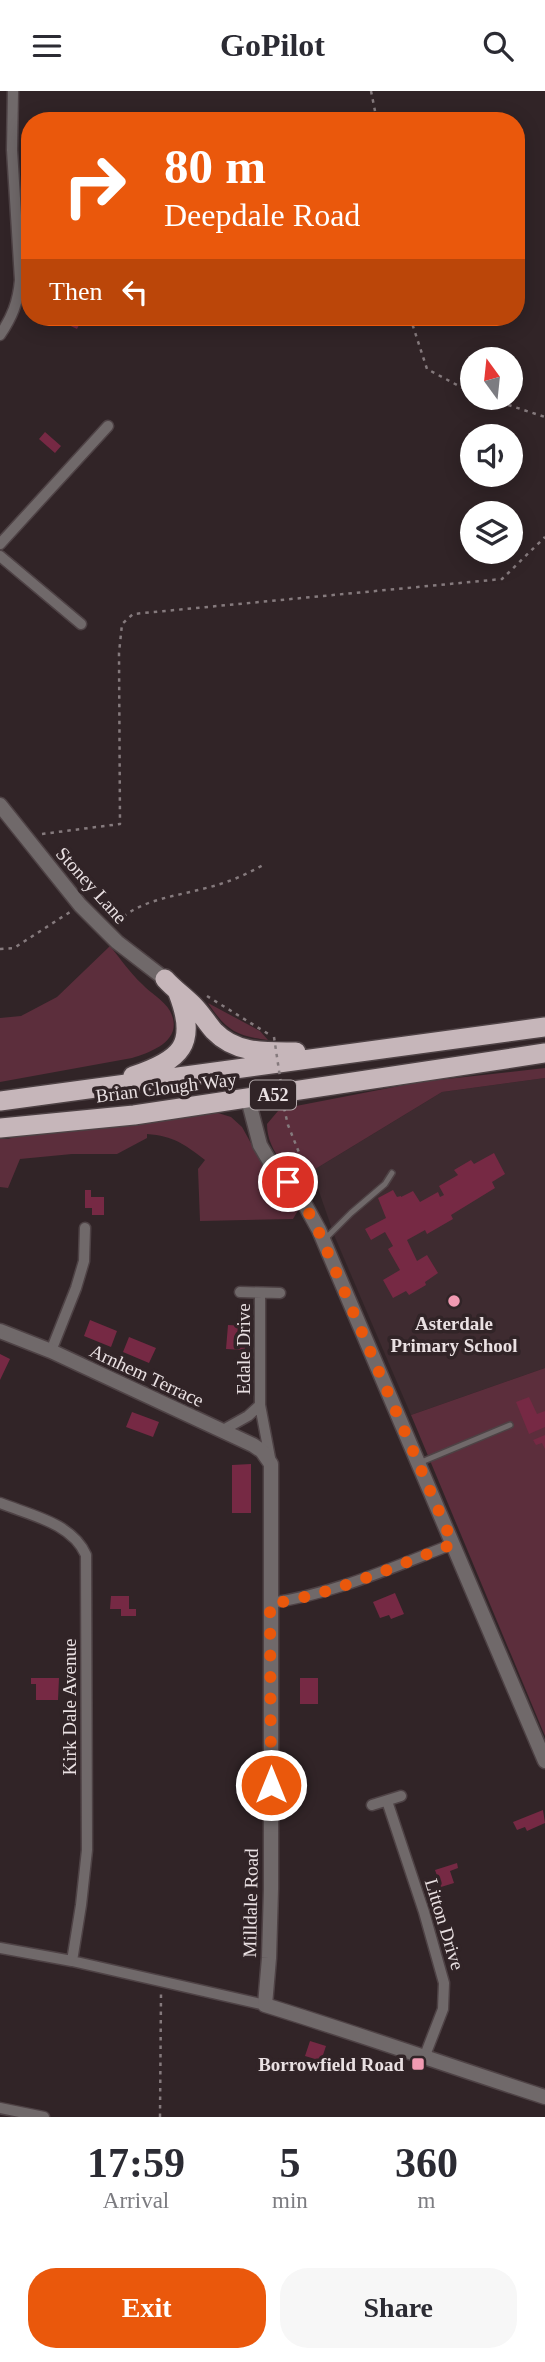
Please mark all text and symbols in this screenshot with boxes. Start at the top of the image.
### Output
icon: menu [28,27,66,65]
text: GoPilot [220,27,325,63]
icon: search [479,27,517,65]
text: 80 m [164,139,266,194]
icon: right [49,140,140,231]
text: Deepdale Road [164,197,360,233]
icon: left [116,273,154,311]
text: Then [49,277,102,306]
north arrow [460,347,523,409]
map controls [460,347,523,564]
button: sound [460,424,523,487]
button: layers [460,501,523,564]
street label: Stoney Lane [52,843,131,928]
street label: Brian Clough Way [94,1068,238,1107]
road number: A52 [250,1080,296,1109]
pin [258,1152,318,1212]
icon: arrive [269,1163,307,1201]
marker: Asterdale Primary School [446,1293,462,1309]
street label: Edale Drive [233,1303,254,1395]
place label: Asterdale Primary School [390,1313,518,1356]
street label: Arnhem Terrace [86,1340,207,1411]
street label: Kirk Dale Avenue [59,1639,80,1775]
position arrow [234,1748,308,1822]
street label: Milldale Road [239,1848,262,1958]
street label: Litton Drive [421,1876,468,1972]
place label: Borrowfield Road [258,2054,404,2075]
marker: Borrowfield Road [410,2056,426,2072]
text: 17:59 [87,2140,185,2186]
text: 5 [279,2140,300,2186]
text: 360 [395,2140,458,2186]
text: Arrival [103,2188,169,2213]
text: min [272,2188,308,2213]
text: m [417,2188,435,2213]
button: Exit [28,2268,266,2348]
button: Share [280,2268,517,2348]

